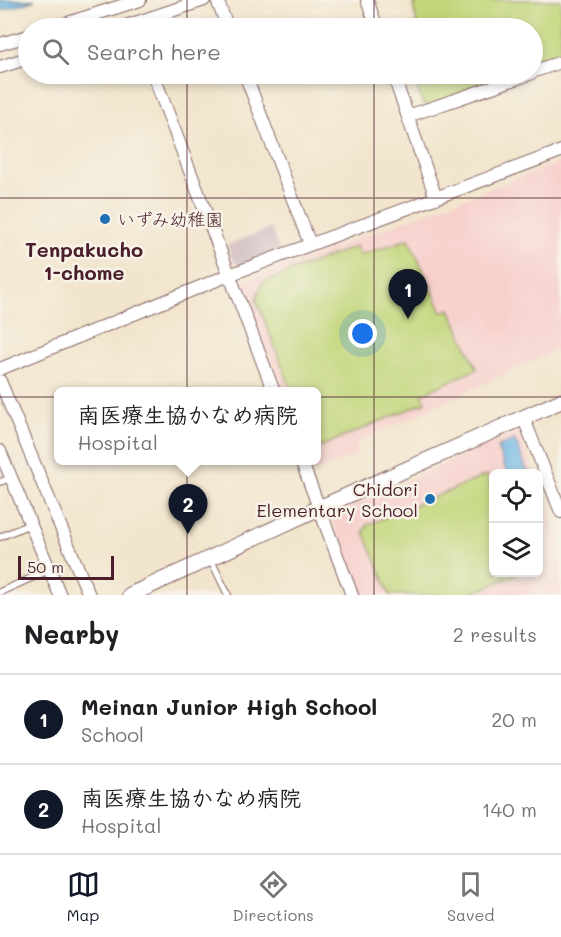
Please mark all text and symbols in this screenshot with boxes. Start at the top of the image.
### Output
search box [18,18,543,84]
icon: search [39,35,72,68]
text: Search here [87,37,221,66]
place label: いずみ幼稚園 [117,207,224,231]
marker: いずみ幼稚園 [98,212,112,226]
district label: Tenpakucho 1-chome [25,236,143,285]
pin: 1 [388,270,428,319]
your location [348,319,377,348]
popup [54,387,321,465]
text: 南医療生協かなめ病院 [77,400,298,429]
text: Hospital [77,429,158,455]
map controls [489,469,543,577]
button: locate [489,469,543,523]
place label: Chidori Elementary School [257,477,418,522]
pin: 2 [168,484,207,534]
marker: Chidori Elementary School [423,492,437,506]
button: layers [489,523,543,577]
scale bar [18,553,114,580]
text: 50 m [27,556,64,577]
text: Nearby [24,617,119,651]
text: 2 results [453,621,537,647]
text: Meinan Junior High School [81,692,377,721]
text: 1 [39,706,48,732]
text: 20 m [491,706,537,732]
text: School [81,721,144,747]
text: 南医療生協かなめ病院 [81,783,301,812]
text: 2 [38,796,49,822]
text: 140 m [482,796,537,822]
text: Hospital [81,812,162,838]
tab: Map [67,868,100,925]
tab: Directions [233,868,314,925]
tab: Saved [447,868,494,925]

